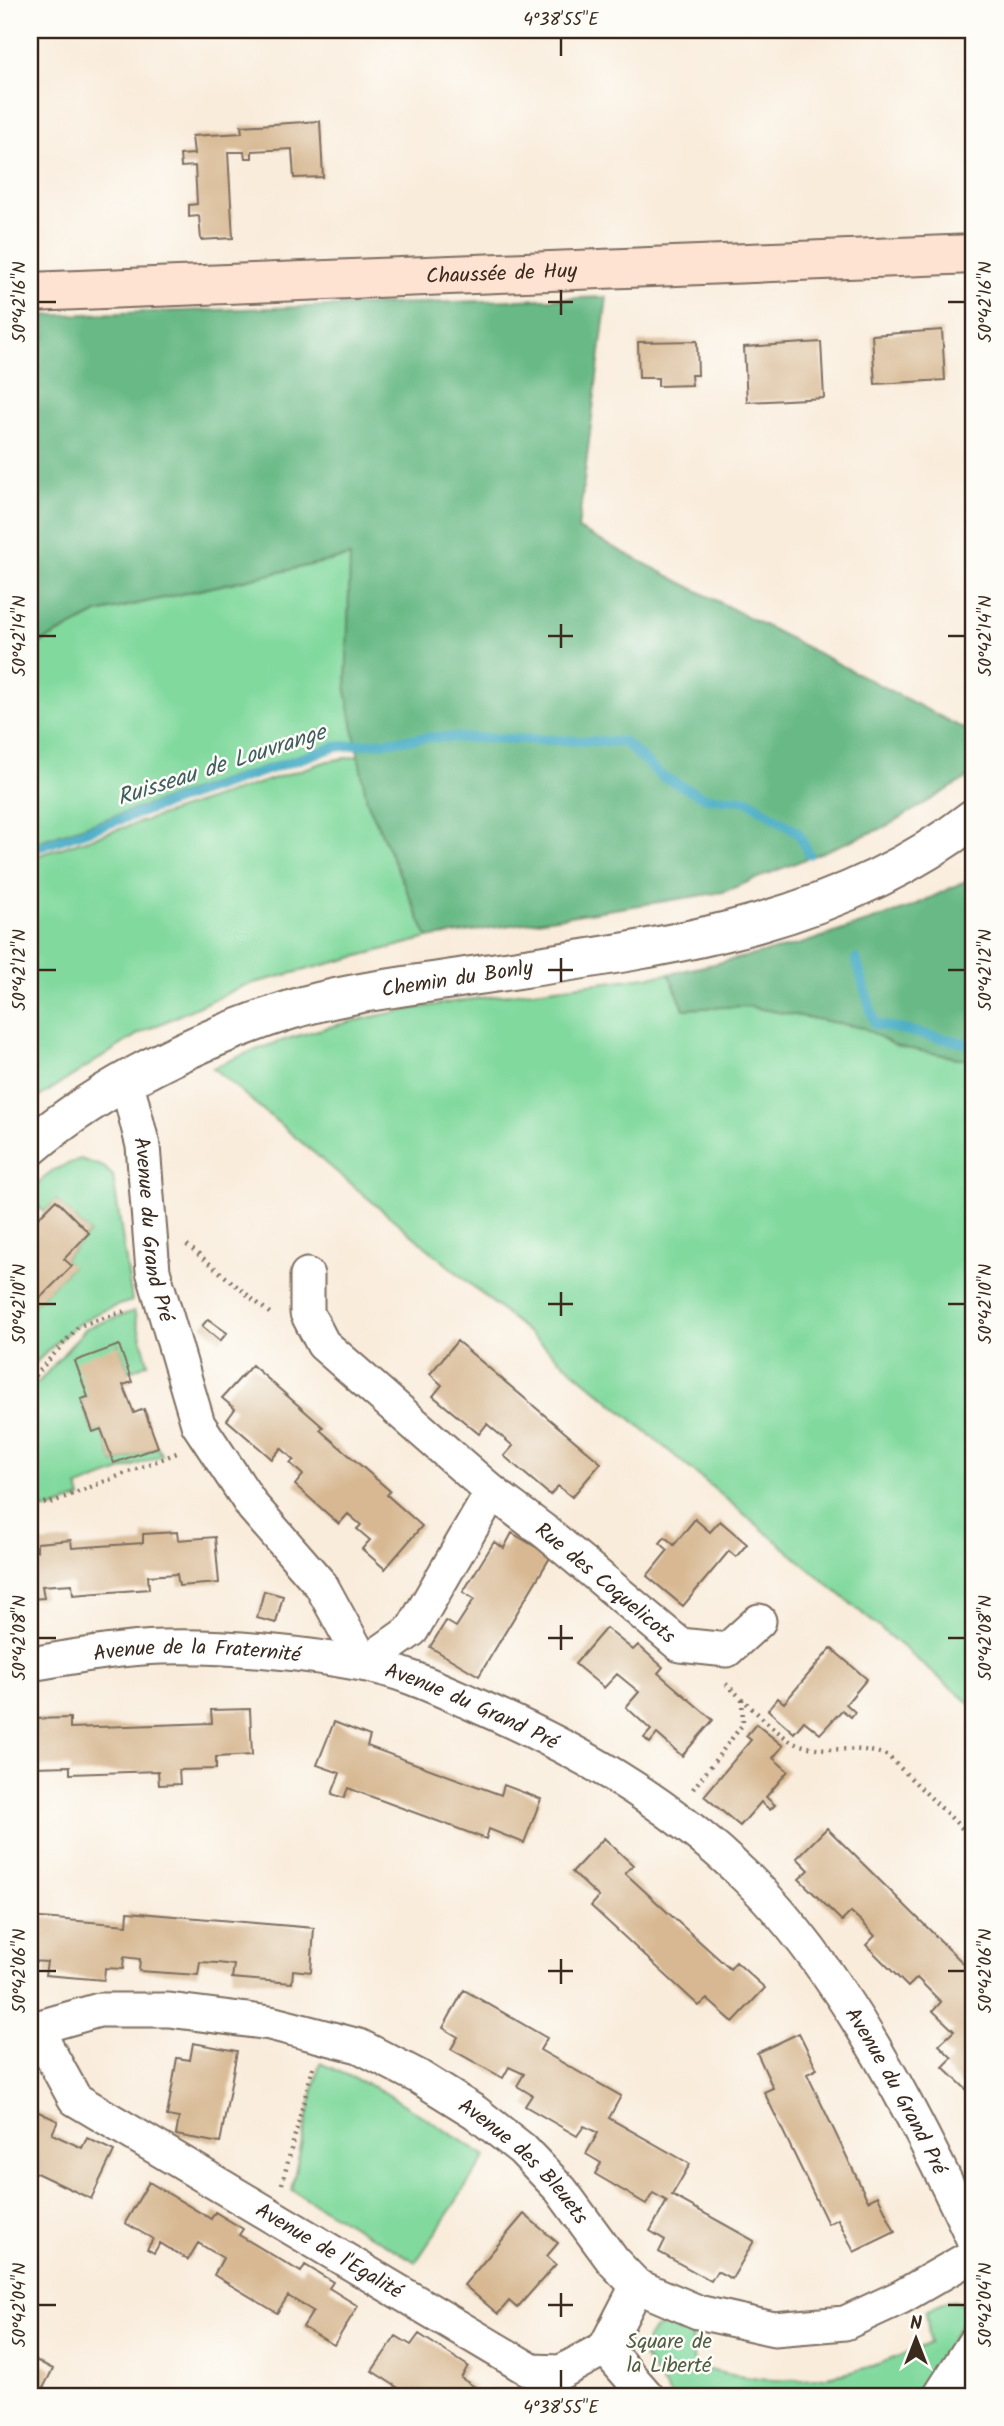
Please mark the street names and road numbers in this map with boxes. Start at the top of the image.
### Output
street label: Chaussée de Huy [425,255,578,294]
street label: Chemin du Bonly [379,952,535,1007]
street label: Avenue du Grand Pré [123,1133,182,1327]
street label: Rue des Coquelicots [527,1515,683,1653]
street label: Avenue de la Fraternité [91,1632,303,1673]
street label: Avenue du Grand Pré [381,1655,565,1760]
street label: Avenue du Grand Pré [835,2001,955,2181]
street label: Avenue des Bleuets [451,2090,596,2232]
street label: Avenue de l'Egalité [249,2195,409,2309]

